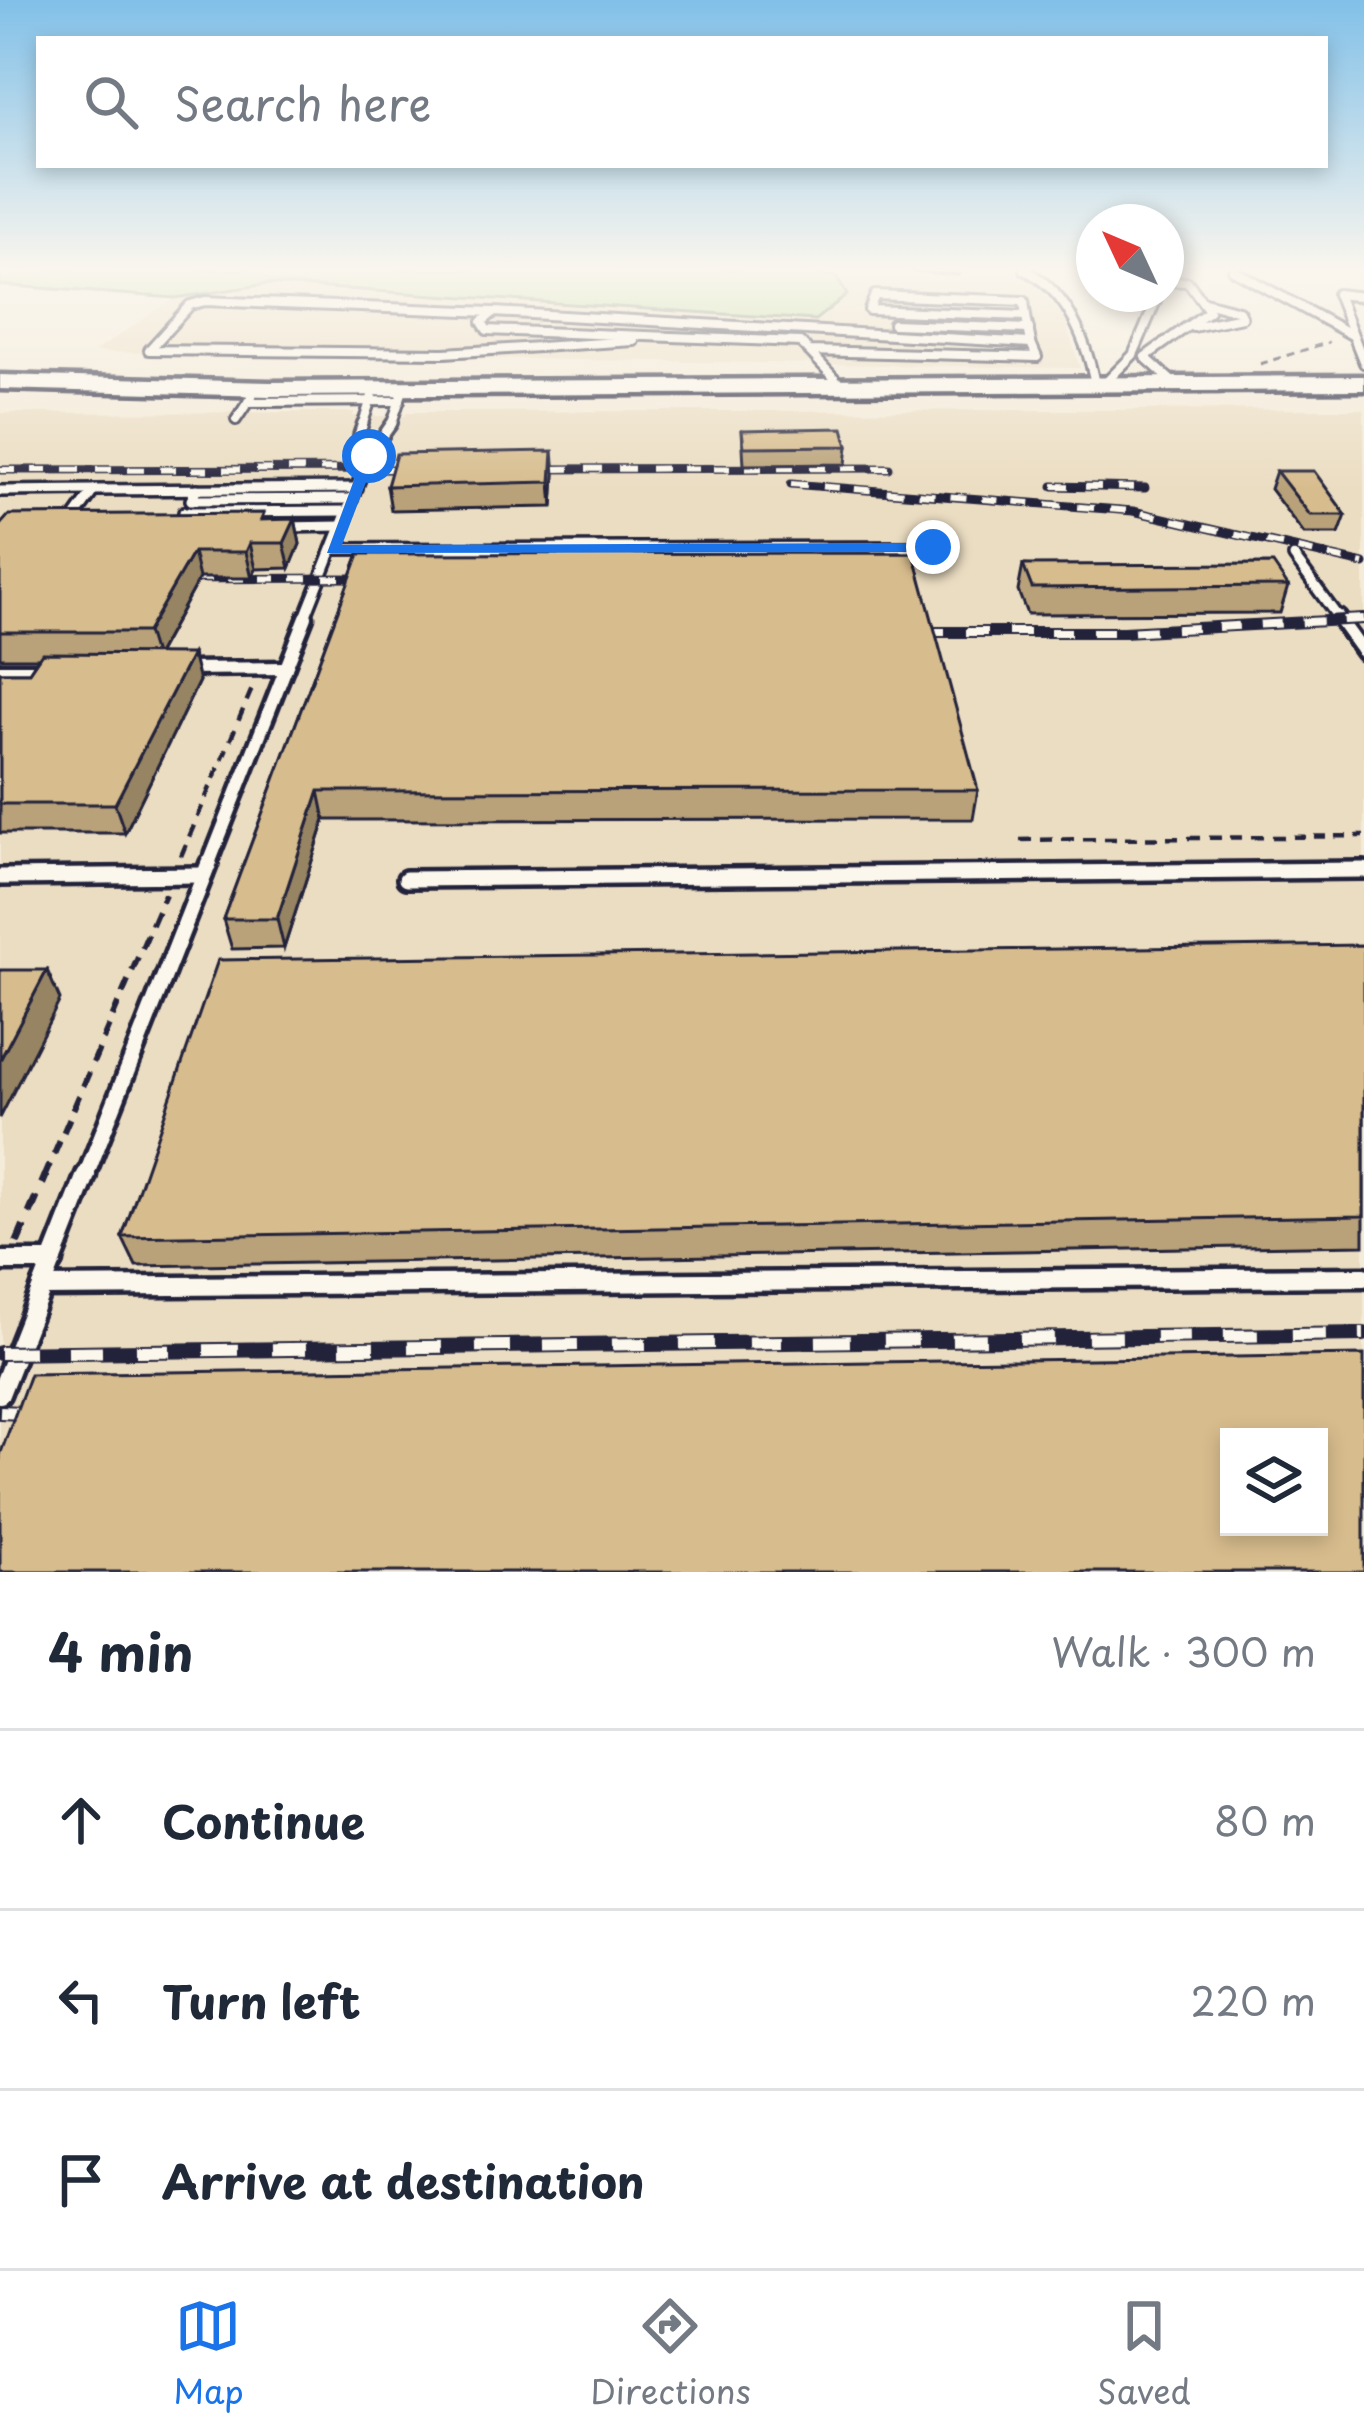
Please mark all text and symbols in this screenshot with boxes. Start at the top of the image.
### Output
search box [36,36,1328,168]
text: Search here [174,68,431,136]
icon: search [78,69,144,135]
north arrow [1076,204,1184,312]
route start [342,429,396,483]
route end [906,520,960,574]
map controls [1220,1428,1328,1536]
button: layers [1220,1428,1328,1536]
text: 4 min [48,1612,193,1689]
text: Walk · 300 m [1051,1621,1316,1680]
text: Continue [162,1786,365,1854]
icon: ahead [48,1787,114,1853]
text: 80 m [1214,1790,1316,1849]
text: Turn left [162,1966,361,2034]
icon: left [48,1967,114,2033]
text: 220 m [1191,1970,1316,2029]
text: Arrive at destination [162,2146,645,2214]
icon: arrive [48,2147,114,2213]
tab: Map [173,2293,244,2415]
tab: Directions [590,2293,751,2415]
tab: Saved [1097,2293,1191,2415]

